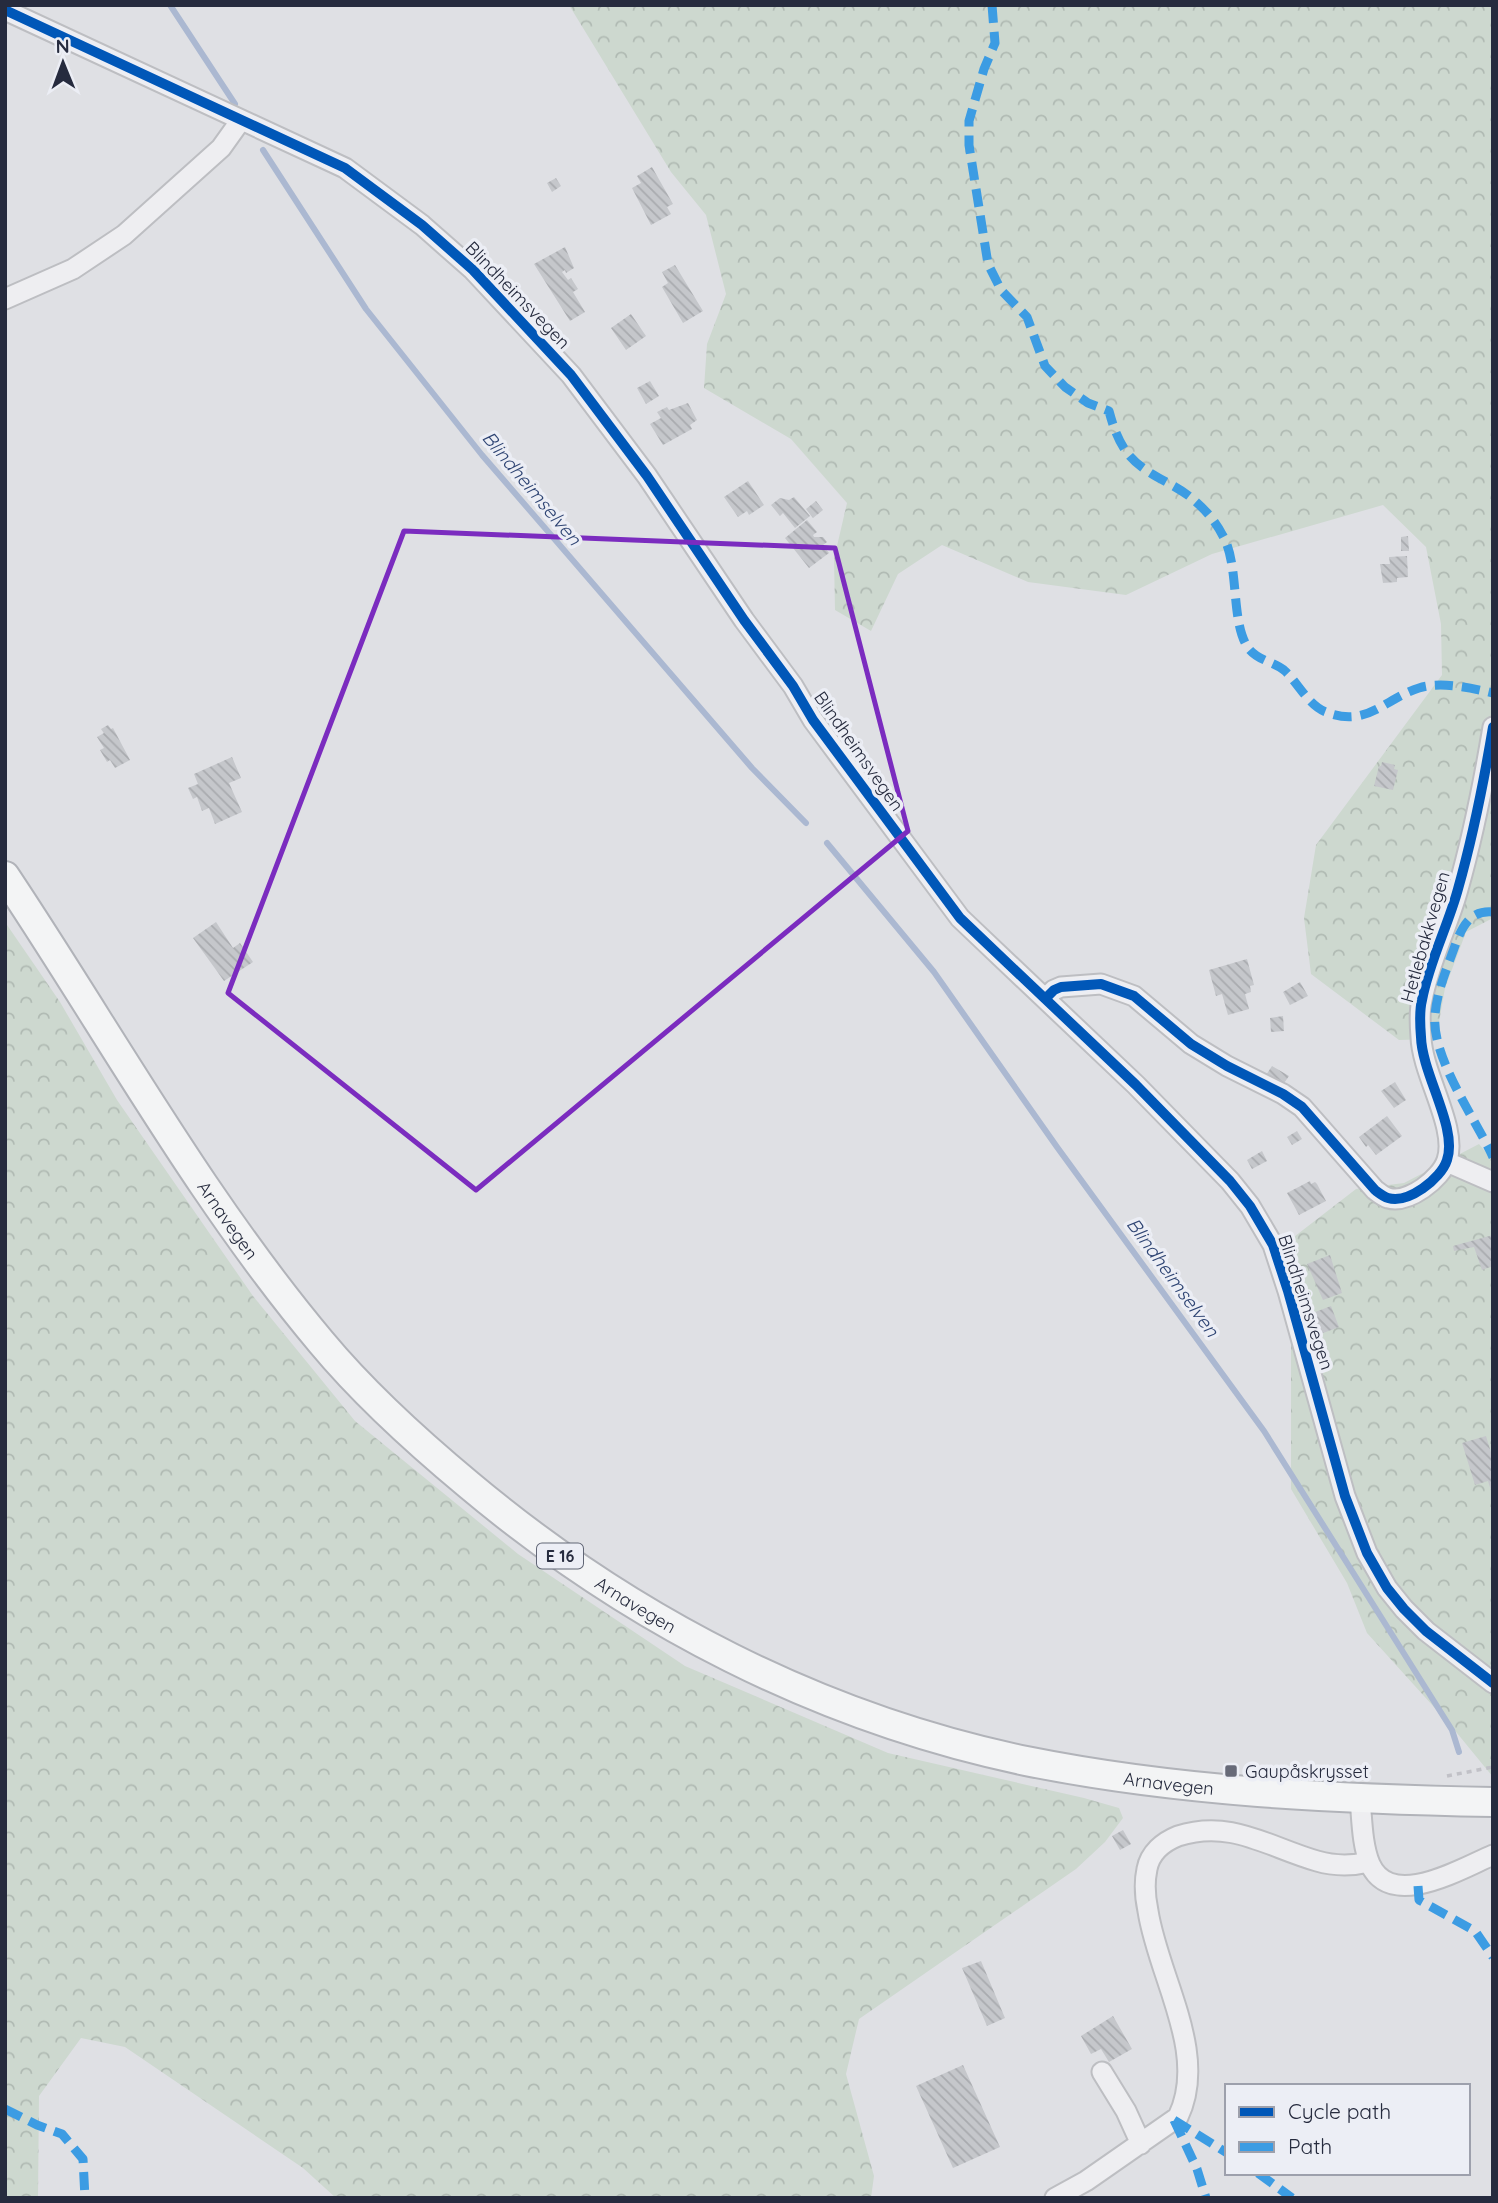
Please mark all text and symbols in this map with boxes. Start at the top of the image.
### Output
north arrow [28,28,98,98]
text: N [56,34,70,58]
street label: Blindheimsvegen [461,236,575,354]
water label: Blindheimselven [477,426,587,551]
street label: Blindheimsvegen [809,687,909,815]
street label: Hetlebakkvegen [1395,869,1455,1005]
street label: Arnavegen [193,1176,264,1264]
water label: Blindheimselven [1122,1213,1225,1342]
street label: Blindheimsvegen [1273,1231,1339,1373]
road number: E 16 [537,1544,583,1568]
street label: Arnavegen [591,1571,680,1638]
place label: Gaupåskrysset [1245,1760,1369,1783]
marker: Gaupåskrysset [1223,1763,1239,1779]
street label: Arnavegen [1122,1766,1215,1800]
legend [1225,2084,1470,2175]
text: Cycle path [1288,2098,1391,2124]
text: Path [1288,2133,1332,2159]

